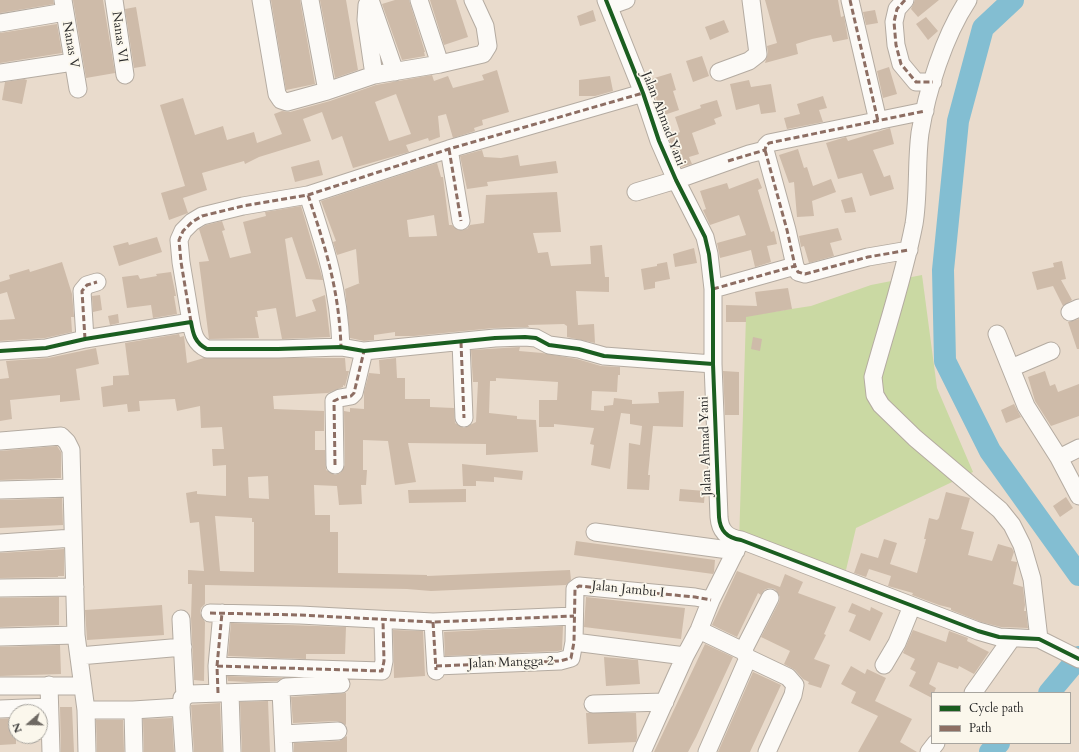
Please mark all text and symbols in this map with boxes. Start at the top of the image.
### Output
street label: Nanas VI [108,10,130,64]
street label: Nanas V [58,20,82,70]
street label: Jalan Ahmad Yani [638,70,688,168]
street label: Jalan Ahmad Yani [696,396,716,496]
street label: Jalan Jambu I [591,578,665,602]
street label: Jalan Mangga 2 [468,654,554,672]
legend [931,692,1071,744]
text: Cycle path [969,700,1024,716]
north arrow [8,704,48,744]
text: Path [969,720,992,736]
text: N [9,721,26,735]

